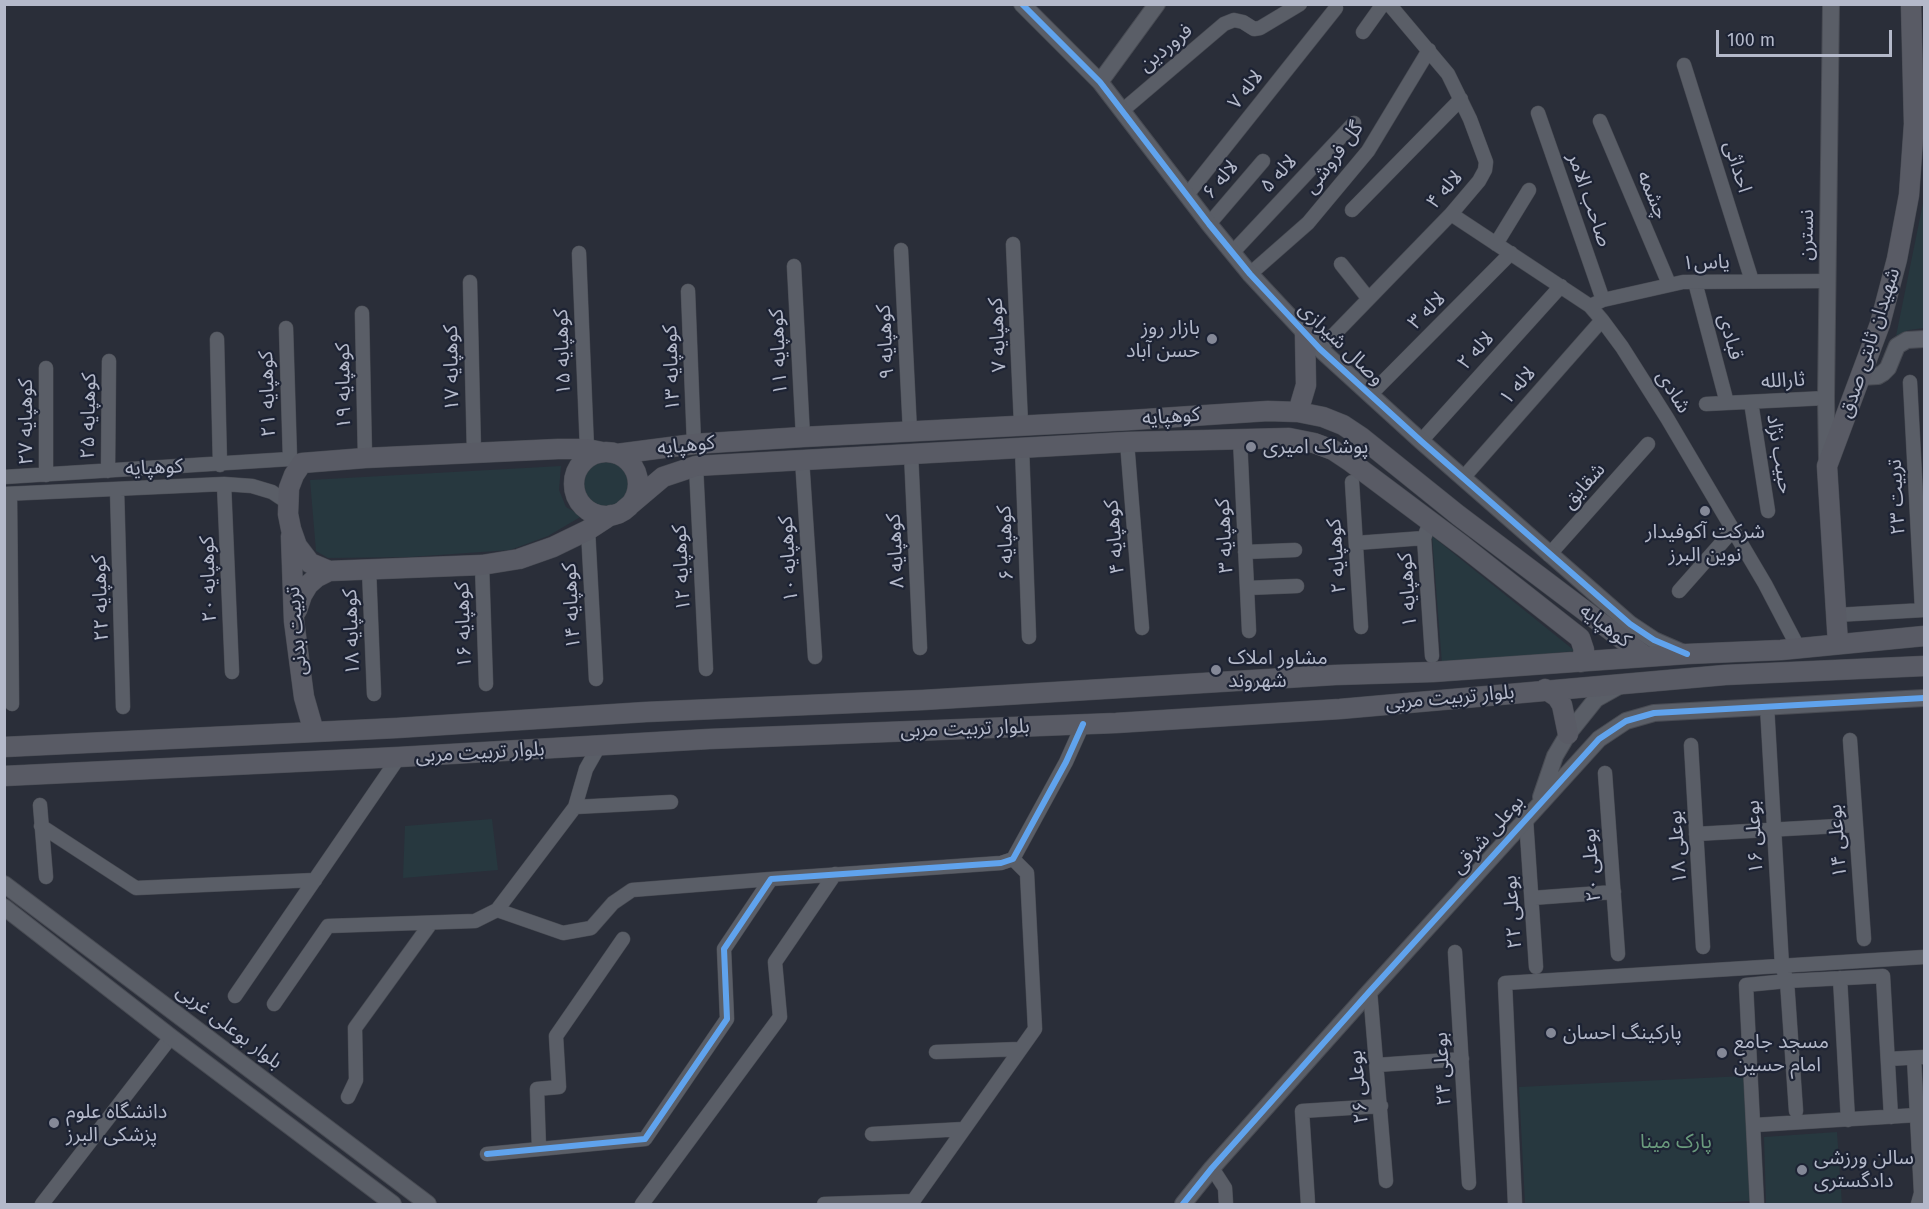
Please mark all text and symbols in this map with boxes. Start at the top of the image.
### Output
scale bar [1719,18,1894,56]
street label: فروردین [1134,19,1198,77]
text: 100 m [1727,29,1775,51]
street label: لاله ۷ [1223,66,1269,114]
street label: گل فروشی [1299,117,1369,199]
street label: احداثی [1718,138,1756,196]
street label: لاله ۵ [1255,150,1303,198]
street label: صاحب الامر [1562,150,1616,250]
street label: لاله ۶ [1198,156,1244,204]
street label: لاله ۴ [1422,166,1468,214]
street label: چشمه [1631,167,1673,223]
street label: نسترن [1795,209,1819,261]
street label: یاس۱ [1682,250,1730,276]
street label: شهیدان ثابتی صدق [1834,265,1906,421]
street label: لاله ۳ [1403,287,1451,335]
street label: کوهپایه ۷ [984,297,1012,373]
street label: وصال شیرازی [1293,297,1389,391]
street label: کوهپایه ۹ [872,304,900,380]
street label: کوهپایه ۱۵ [550,308,576,396]
street label: کوهپایه ۱۱ [765,308,793,396]
street label: قبادی [1712,312,1748,362]
place label: بازار روز حسن آباد [1126,316,1200,363]
street label: کوهپایه ۱۳ [659,324,685,412]
street label: کوهپایه ۱۷ [439,325,465,411]
street label: لاله ۲ [1453,327,1499,375]
marker: بازار روز حسن آباد [1205,332,1219,346]
street label: کوهپایه ۱۹ [331,343,357,429]
street label: کوهپایه ۲۱ [255,350,281,438]
street label: لاله ۱ [1495,362,1541,410]
street label: شادی [1651,366,1695,418]
street label: ثارالله [1760,368,1806,394]
street label: کوهپایه ۲۵ [76,373,102,459]
street label: کوهپایه ۲۷ [14,379,38,465]
street label: کوهپایه [1141,403,1201,431]
street label: حبیب نژاد [1761,412,1797,496]
street label: کوهپایه [656,431,716,461]
place label: پوشاک امیری [1263,435,1369,459]
marker: پوشاک امیری [1244,440,1258,454]
street label: کوهپایه [124,454,184,482]
street label: شقایق [1557,458,1611,514]
street label: تربیت ۲۳ [1883,458,1911,536]
street label: کوهپایه ۳ [1211,498,1239,574]
street label: کوهپایه ۴ [1100,499,1130,575]
marker: شرکت آکوفیدار نوین البرز [1698,504,1712,518]
street label: کوهپایه ۶ [993,505,1019,581]
street label: کوهپایه ۸ [882,513,910,589]
street label: کوهپایه ۱۰ [774,515,804,603]
street label: کوهپایه ۲ [1322,518,1352,594]
place label: شرکت آکوفیدار نوین البرز [1645,520,1765,567]
street label: کوهپایه ۱۲ [668,524,696,612]
street label: کوهپایه ۲۰ [196,535,222,623]
street label: کوهپایه ۱ [1393,552,1423,628]
street label: کوهپایه ۲۲ [88,554,114,642]
street label: کوهپایه ۱۴ [558,562,586,650]
street label: کوهپایه ۱۶ [451,581,477,669]
street label: تربیت بدنی [281,585,313,677]
street label: کوهپایه ۱۸ [339,588,365,676]
street label: کوهپایه [1575,599,1635,653]
place label: مشاور املاک شهروند [1228,646,1328,693]
marker: مشاور املاک شهروند [1209,663,1223,677]
street label: بلوار تربیت مربی [1384,680,1516,716]
street label: بلوار تربیت مربی [900,715,1030,743]
street label: بلوار تربیت مربی [415,738,545,768]
street label: بوعلی شرقی [1446,791,1530,879]
street label: بوعلی ۱۶ [1741,800,1769,874]
street label: بوعلی ۱۴ [1823,803,1853,879]
street label: بوعلی ۱۸ [1663,809,1693,885]
street label: بوعلی ۲۰ [1577,827,1607,903]
street label: بوعلی ۲۲ [1498,874,1528,950]
street label: بلوار بوعلی غربی [171,979,287,1075]
place label: پارکینگ احسان [1563,1021,1682,1045]
marker: پارکینگ احسان [1544,1026,1558,1040]
place label: مسجد جامع امام حسین [1734,1030,1829,1077]
street label: بوعلی ۲۴ [1429,1032,1457,1106]
marker: مسجد جامع امام حسین [1715,1046,1729,1060]
street label: بوعلی ۲۶ [1344,1049,1374,1125]
place label: دانشگاه علوم پزشکی البرز [66,1100,167,1147]
marker: دانشگاه علوم پزشکی البرز [47,1116,61,1130]
park label: پارک مینا [1640,1130,1712,1154]
place label: سالن ورزشی دادگستری [1814,1146,1914,1193]
marker: سالن ورزشی دادگستری [1795,1163,1809,1177]

